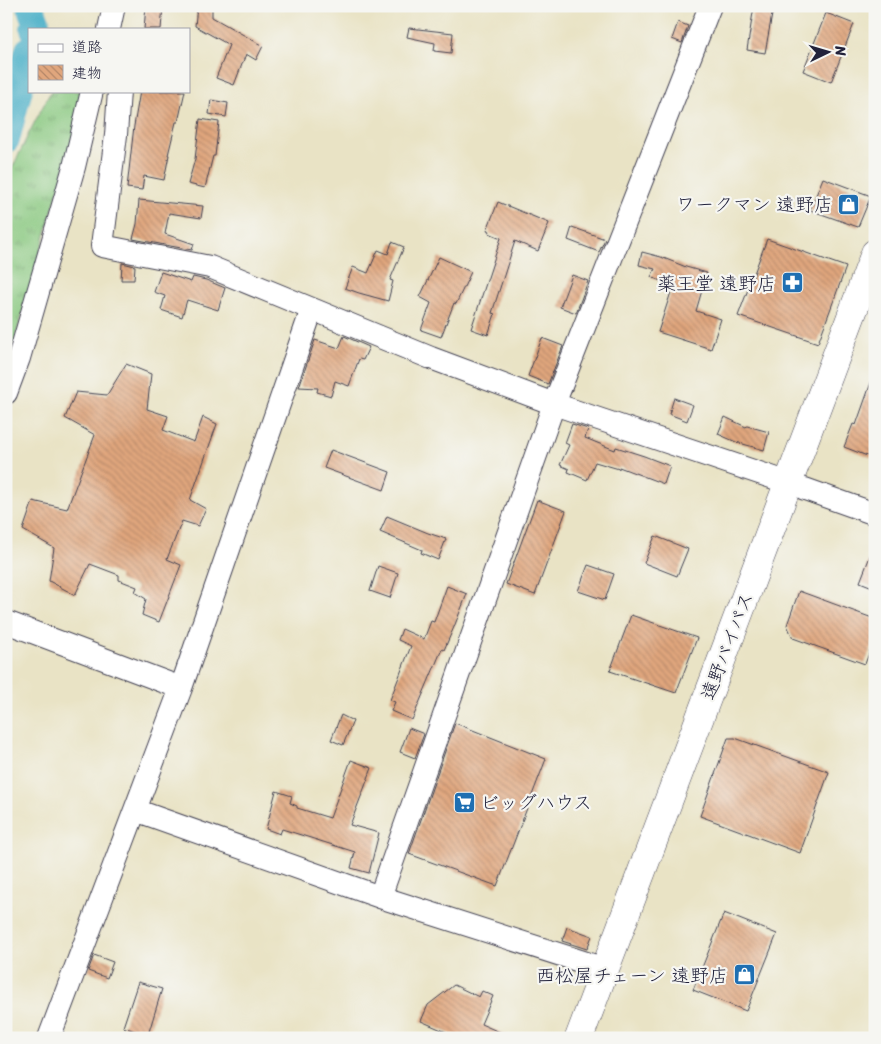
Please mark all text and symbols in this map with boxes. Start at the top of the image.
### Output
legend [28,28,190,92]
north arrow [804,28,854,78]
text: 道路 [72,34,102,60]
text: N [827,44,853,57]
text: 建物 [72,60,102,86]
place label: ワークマン 遠野店 [676,188,833,221]
shop icon: ワークマン 遠野店 [837,192,861,216]
place label: 薬王堂 遠野店 [657,267,776,300]
pharmacy icon: 薬王堂 遠野店 [780,271,804,295]
street label: 遠野バイパス [691,587,763,705]
place label: ビッグハウス [480,786,592,819]
supermarket icon: ビッグハウス [452,790,476,814]
place label: 西松屋チェーン 遠野店 [536,959,728,992]
shop icon: 西松屋チェーン 遠野店 [732,963,756,987]

